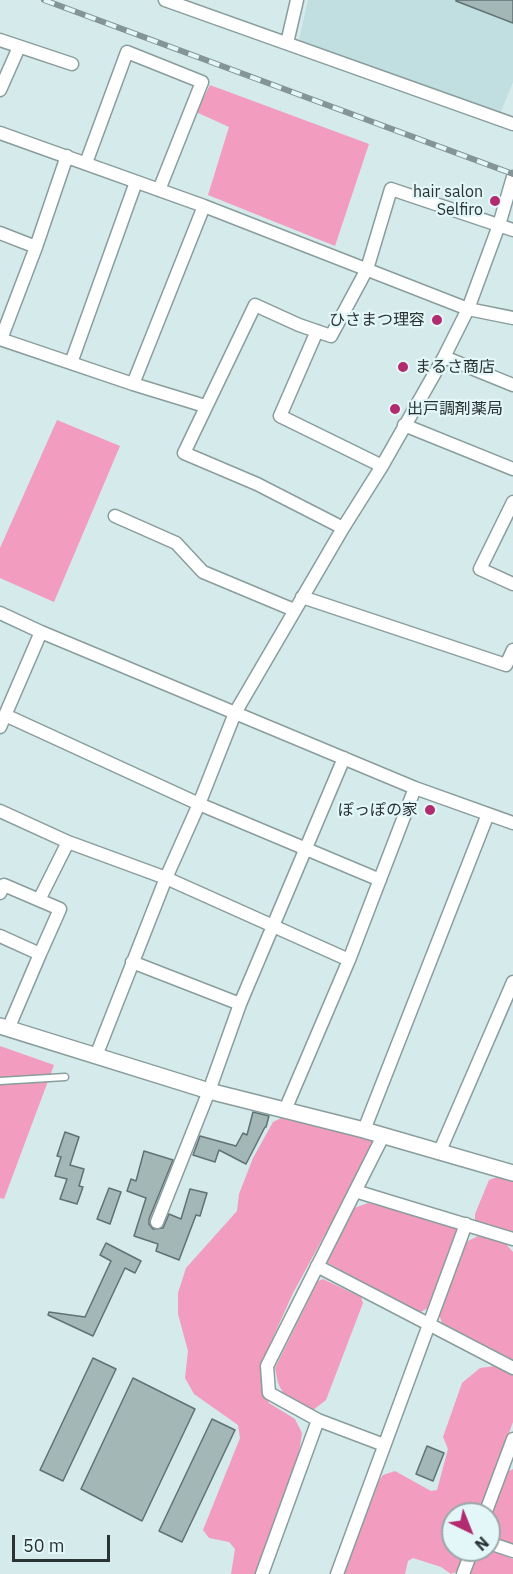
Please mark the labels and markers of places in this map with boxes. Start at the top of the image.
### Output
place label: hair salon Selfiro [413,182,483,220]
marker: hair salon Selfiro [488,194,502,208]
place label: ひさまつ理容 [329,310,425,330]
marker: ひさまつ理容 [430,313,444,327]
place label: まるさ商店 [415,357,495,377]
marker: まるさ商店 [396,360,410,374]
place label: 出戸調剤薬局 [407,399,503,419]
marker: 出戸調剤薬局 [388,402,402,416]
place label: ぽっぽの家 [338,800,418,820]
marker: ぽっぽの家 [423,803,437,817]

